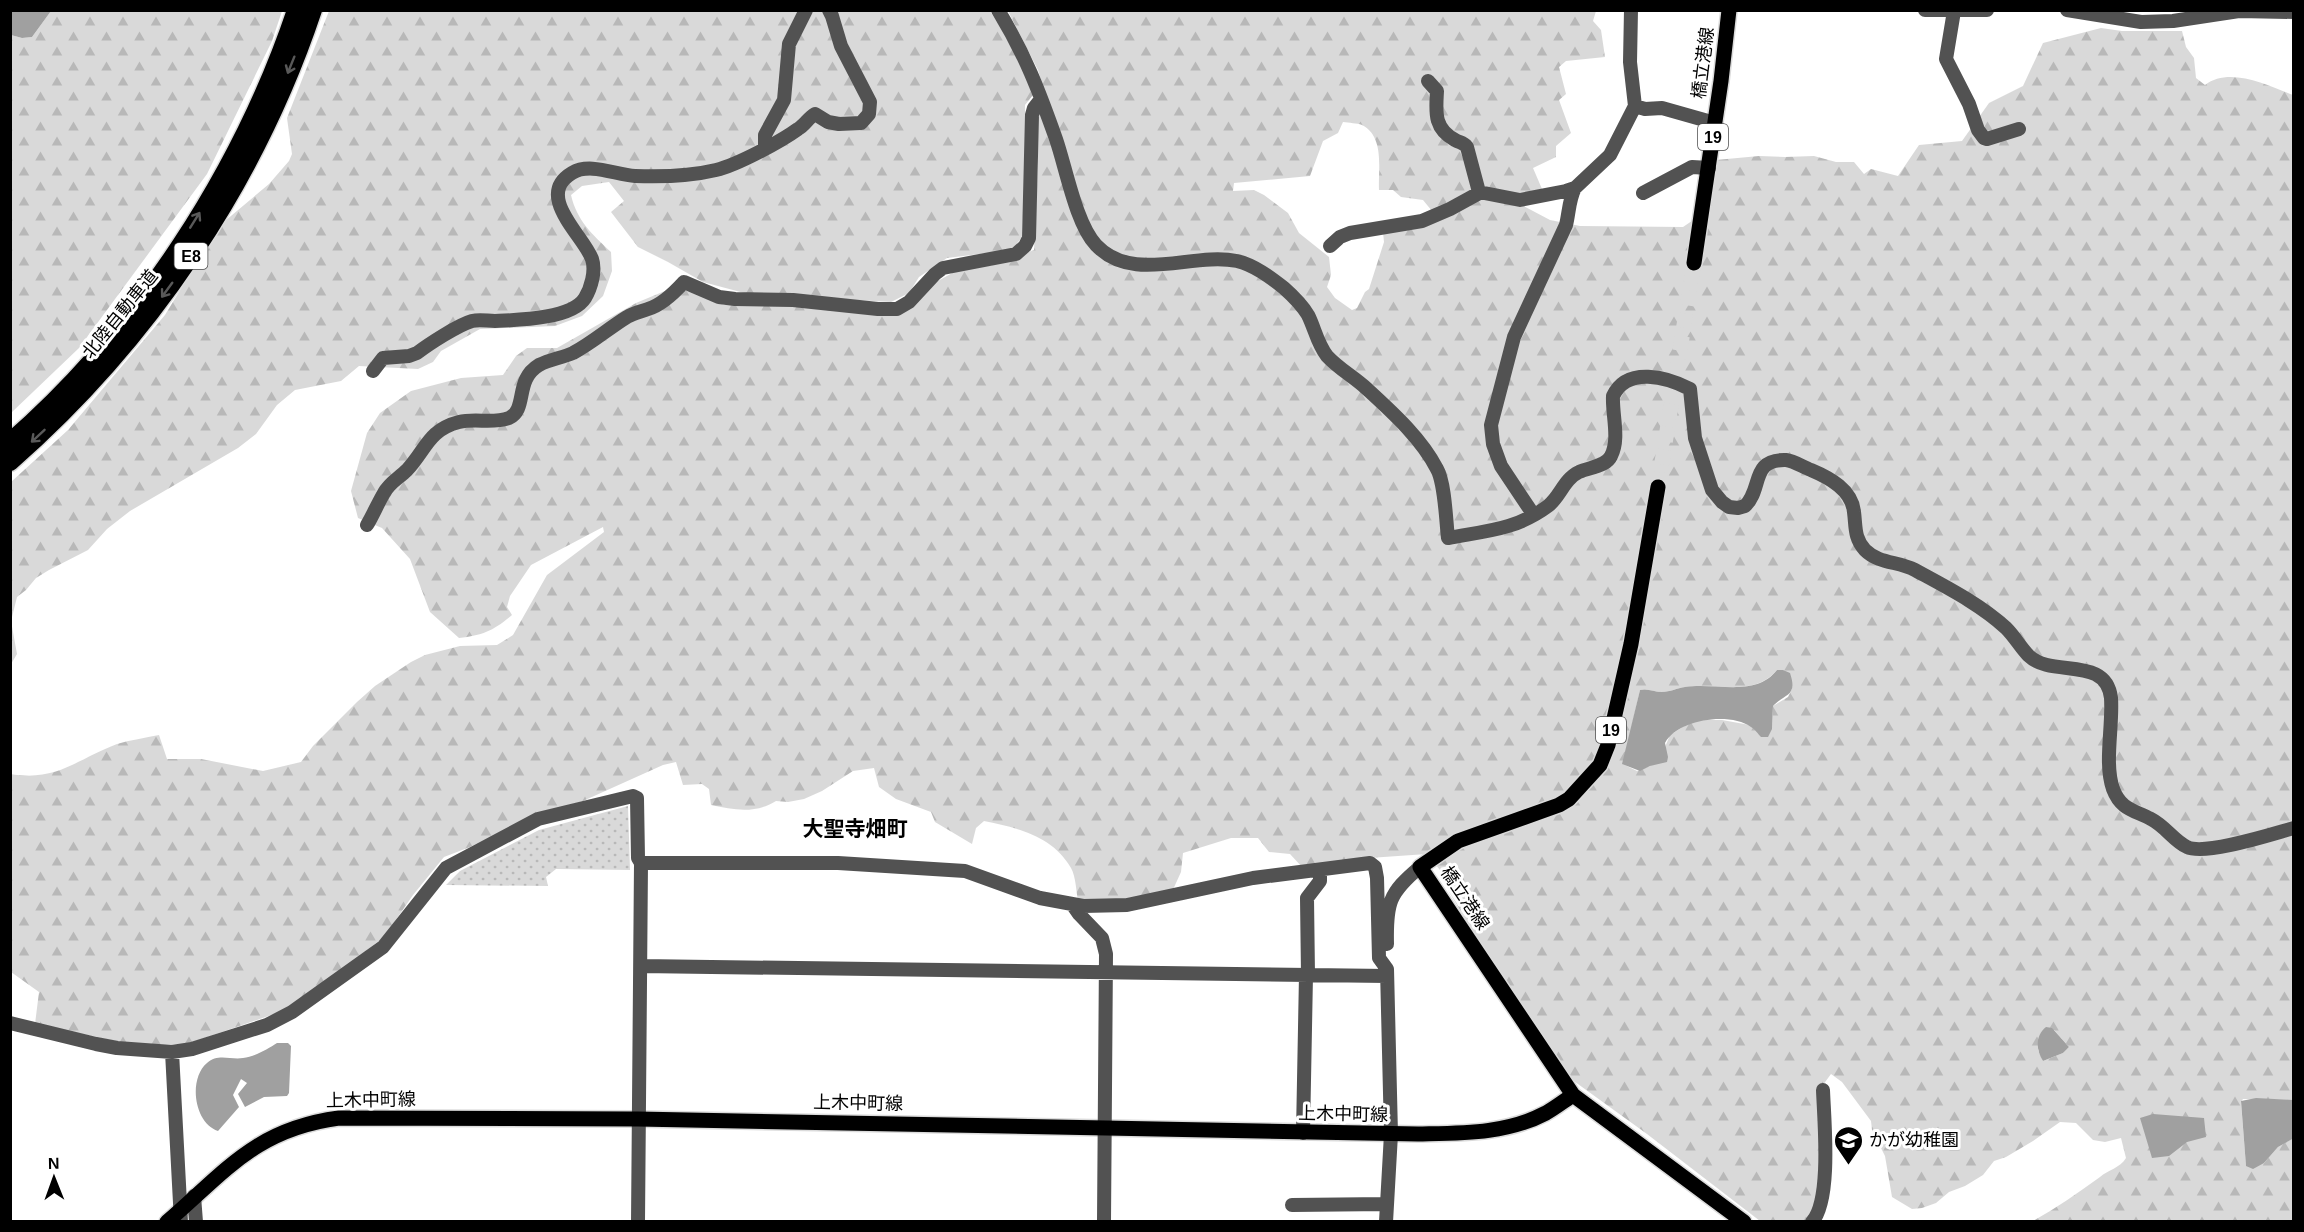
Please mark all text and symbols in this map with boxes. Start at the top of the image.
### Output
street label: 橋立港線 [1689,26,1717,100]
one-way arrow [285,55,296,74]
road number: 19 [1698,124,1728,150]
one-way arrow [190,212,202,229]
road number: E8 [174,243,207,269]
street label: 北陸自動車道 [78,266,162,362]
one-way arrow [161,282,173,298]
one-way arrow [31,429,46,444]
road number: 19 [1596,717,1626,743]
district label: 大聖寺畑町 [803,817,908,840]
street label: 橋立港線 [1437,863,1493,933]
street label: 上木中町線 [326,1089,416,1111]
street label: 上木中町線 [813,1092,903,1114]
street label: 上木中町線 [1298,1103,1388,1125]
school or university icon: かが幼稚園 [1832,1124,1864,1166]
place label: かが幼稚園 [1869,1130,1959,1150]
north arrow [24,1148,84,1208]
text: N [48,1155,60,1172]

